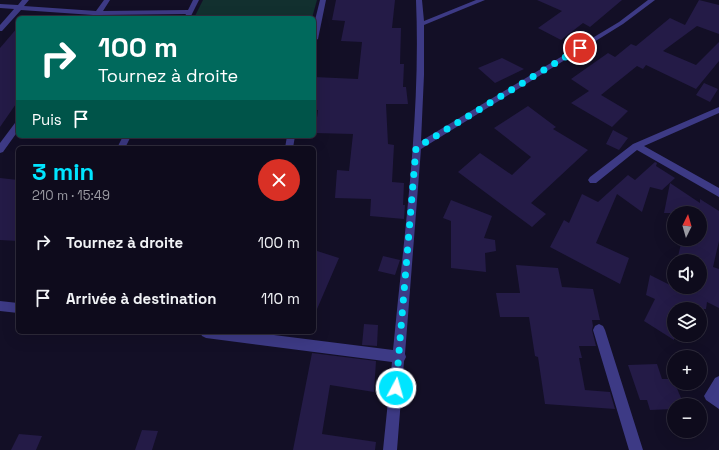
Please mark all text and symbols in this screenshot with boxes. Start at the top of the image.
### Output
text: 100 m [98,29,178,65]
pin [563,31,597,65]
icon: right [32,32,84,84]
icon: arrive [569,37,591,59]
text: Tournez à droite [98,64,238,87]
icon: arrive [70,108,92,130]
text: Puis [32,110,62,129]
text: 3 min [32,156,94,187]
button: close [258,159,300,201]
text: 210 m · 15:49 [32,187,110,204]
north arrow [667,206,707,246]
map controls [667,206,707,438]
icon: right [32,231,54,253]
text: Tournez à droite [66,233,183,252]
text: 100 m [258,233,300,252]
button: sound [667,254,707,294]
icon: arrive [32,287,54,309]
text: Arrivée à destination [66,289,216,308]
text: 110 m [261,289,300,308]
button: layers [667,302,707,342]
button: + [667,350,707,390]
position arrow [375,367,417,409]
button: − [667,398,707,438]

